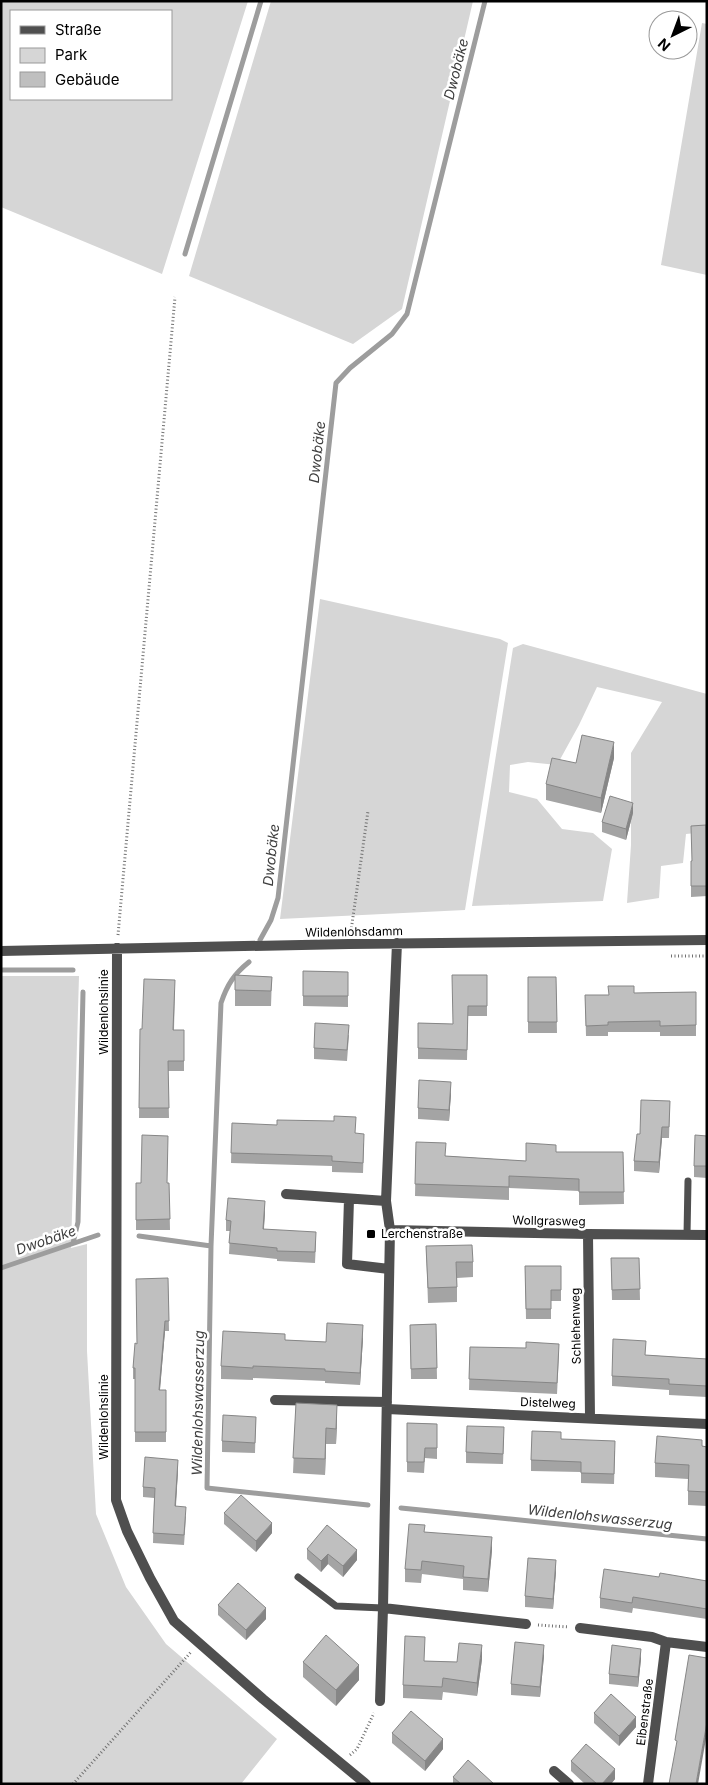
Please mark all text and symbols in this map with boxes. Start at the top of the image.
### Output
legend [10,10,172,100]
north arrow [648,10,698,60]
text: Straße [55,20,102,39]
text: N [654,35,674,55]
water label: Dwobäke [440,37,471,101]
text: Park [55,45,88,64]
text: Gebäude [55,70,120,89]
water label: Dwobäke [305,420,328,484]
water label: Dwobäke [259,823,282,887]
street label: Wildenlohsdamm [305,923,403,940]
street label: Wildenlohslinie [96,969,111,1055]
street label: Wollgrasweg [512,1212,586,1229]
water label: Dwobäke [14,1221,78,1258]
place label: Lerchenstraße [381,1226,463,1241]
marker: Lerchenstraße [365,1228,377,1240]
street label: Schlehenweg [567,1288,584,1364]
water label: Wildenlohswasserzug [188,1330,207,1476]
street label: Wildenlohslinie [96,1374,111,1460]
street label: Distelweg [520,1394,576,1411]
water label: Wildenlohswasserzug [527,1500,674,1533]
street label: Eibenstraße [633,1678,656,1746]

